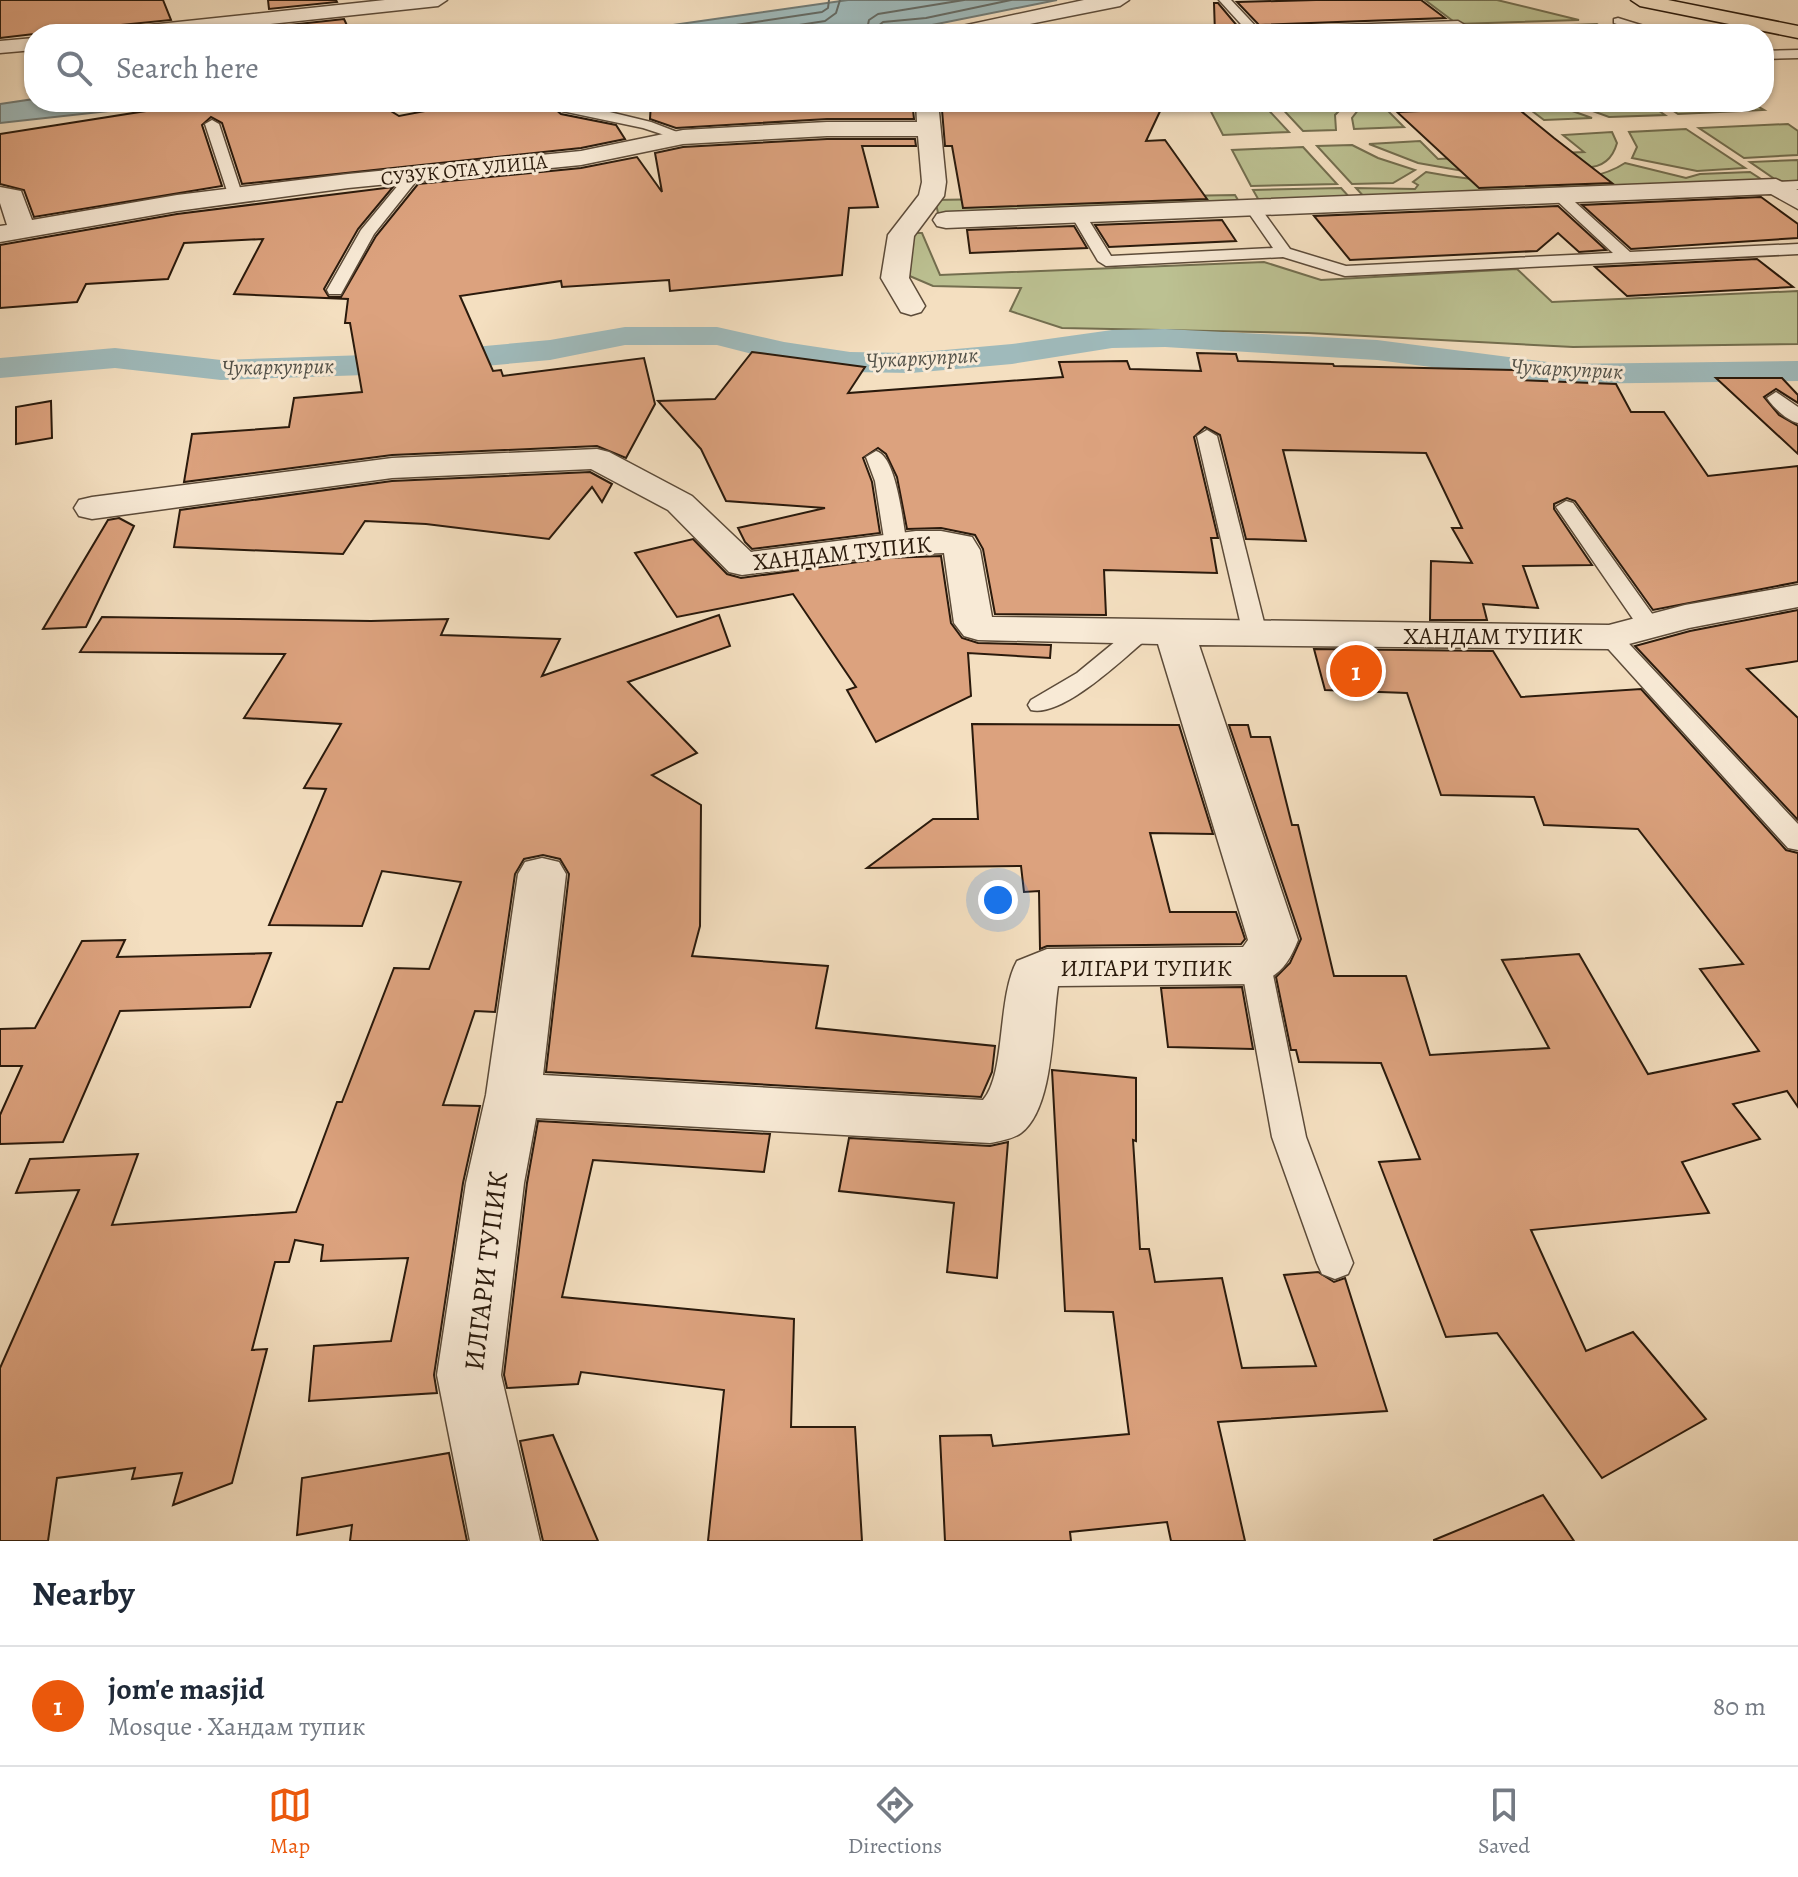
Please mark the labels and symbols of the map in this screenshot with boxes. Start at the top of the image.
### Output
street label: СУЗУК ОТА УЛИЦА [379,148,549,192]
water label: Чукаркуприк [865,340,979,376]
water label: Чукаркуприк [222,351,334,383]
water label: Чукаркуприк [1510,351,1624,387]
street label: ХАНДАМ ТУПИК [751,528,934,578]
street label: ХАНДАМ ТУПИК [1403,620,1583,652]
pin: 1 [1330,641,1382,701]
your location [978,880,1018,920]
street label: ИЛГАРИ ТУПИК [1060,952,1233,984]
street label: ИЛГАРИ ТУПИК [455,1169,517,1373]

